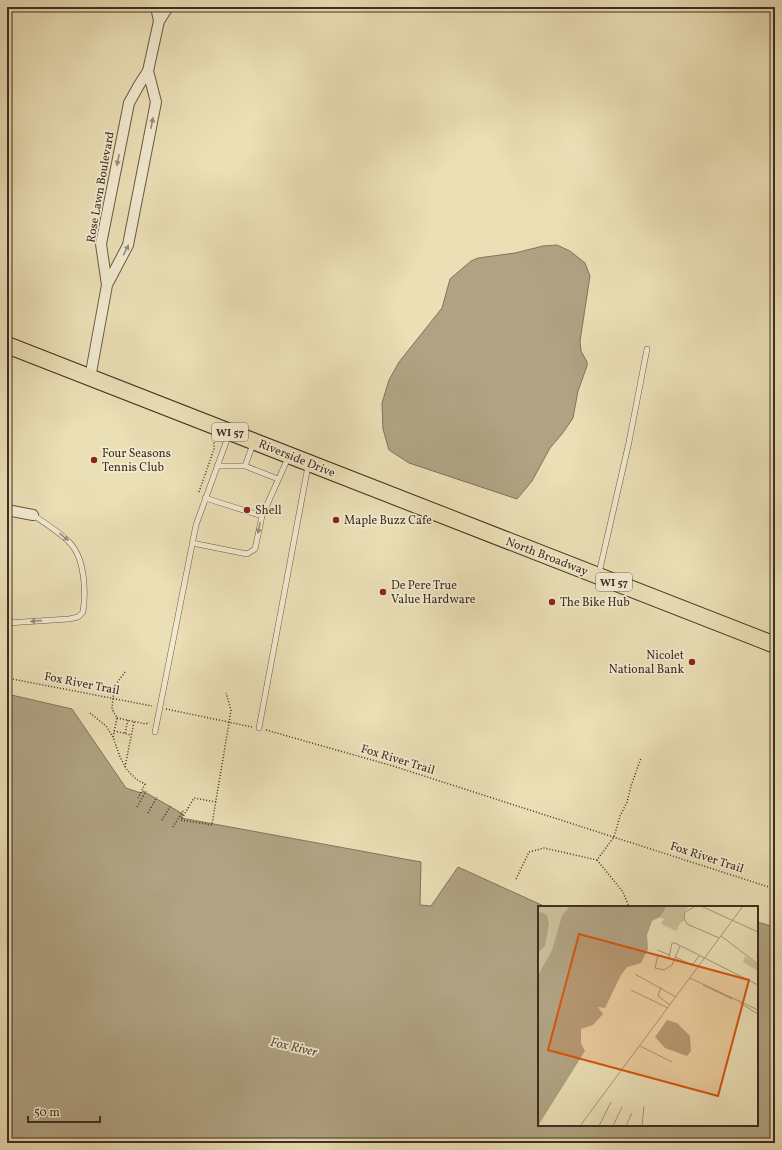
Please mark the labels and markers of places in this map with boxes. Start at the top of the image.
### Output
place label: Four Seasons Tennis Club [102,446,171,476]
marker: Four Seasons Tennis Club [89,455,99,465]
place label: Shell [255,503,282,519]
marker: Shell [242,505,252,515]
place label: Maple Buzz Cafe [344,513,432,529]
marker: Maple Buzz Cafe [331,515,341,525]
place label: De Pere True Value Hardware [391,578,476,608]
marker: De Pere True Value Hardware [378,587,388,597]
place label: The Bike Hub [560,595,630,611]
marker: The Bike Hub [547,597,557,607]
place label: Nicolet National Bank [609,648,684,678]
marker: Nicolet National Bank [687,657,697,667]

